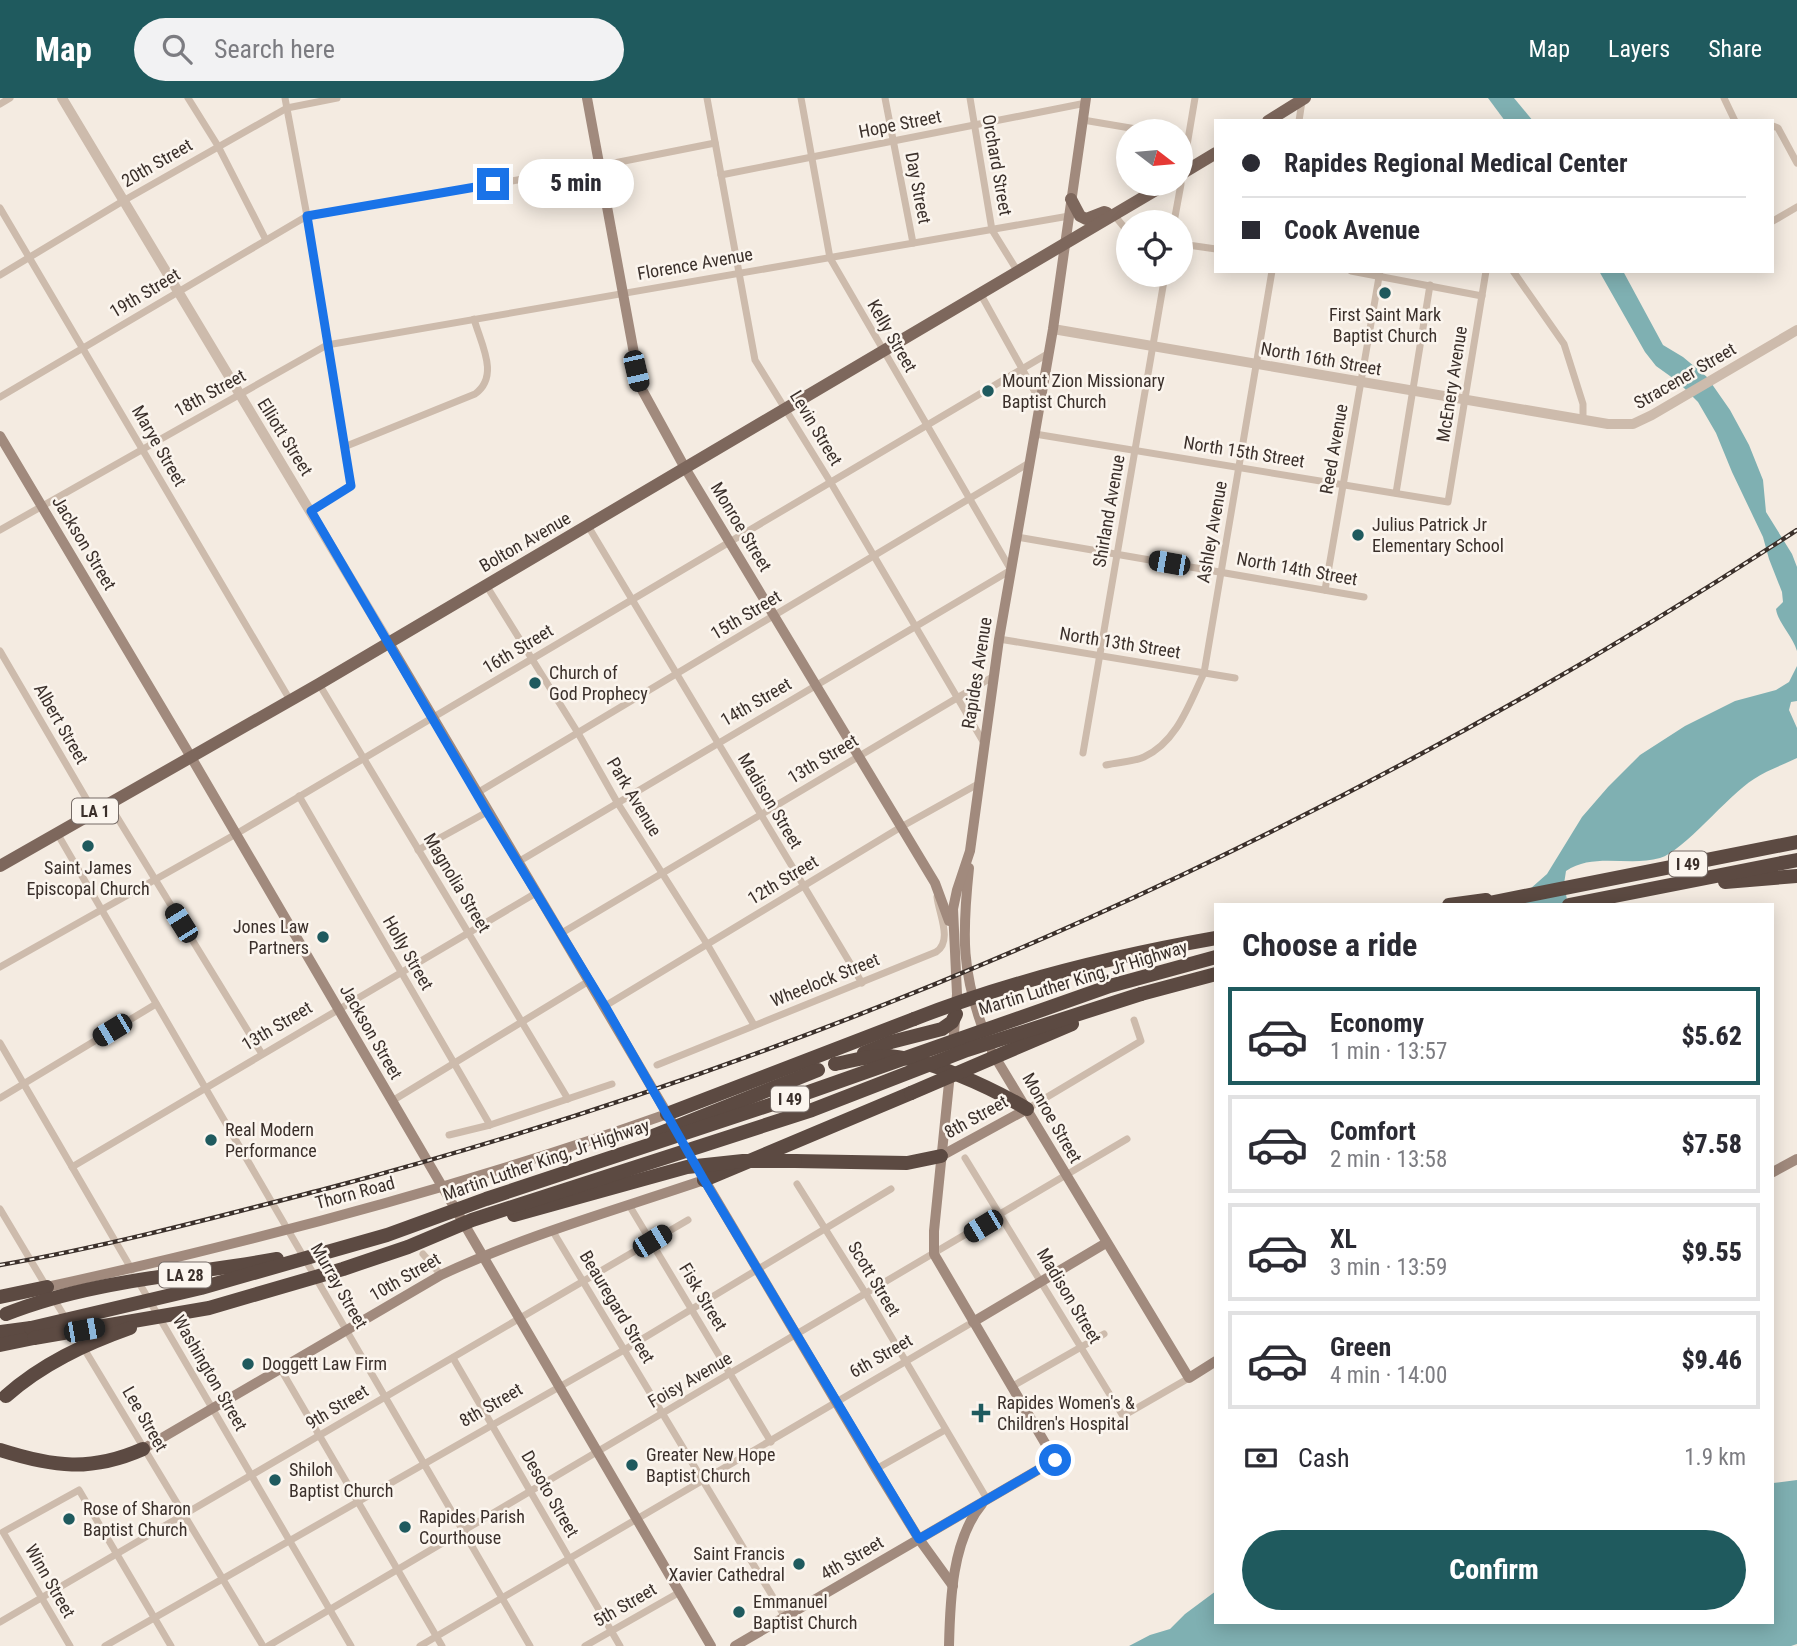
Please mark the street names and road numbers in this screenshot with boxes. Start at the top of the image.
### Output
street label: Hope Street [857,105,943,142]
street label: Orchard Street [978,113,1017,217]
street label: 20th Street [118,134,196,191]
street label: Day Street [901,150,936,226]
street label: Florence Avenue [635,243,754,284]
street label: 19th Street [106,263,184,322]
street label: Kelly Street [863,296,922,376]
street label: McEnery Avenue [1432,324,1471,443]
street label: North 16th Street [1259,338,1383,379]
street label: Stracener Street [1630,338,1739,413]
street label: 18th Street [171,364,249,421]
street label: Levin Street [786,386,847,469]
street label: Elliott Street [253,394,317,479]
street label: Marye Street [128,402,191,490]
street label: Reed Avenue [1315,402,1352,496]
street label: North 15th Street [1182,432,1306,471]
street label: Shirland Avenue [1088,453,1129,569]
street label: Monroe Street [707,478,776,575]
street label: Ashley Avenue [1192,479,1231,585]
street label: Jackson Street [48,492,121,594]
street label: Bolton Avenue [475,507,574,576]
street label: North 14th Street [1235,548,1359,589]
street label: 15th Street [707,585,785,644]
street label: Rapides Avenue [957,616,996,730]
street label: 16th Street [479,619,557,678]
street label: North 13th Street [1058,623,1182,662]
street label: 14th Street [717,673,795,730]
street label: Albert Street [30,680,93,768]
street label: 13th Street [784,729,862,788]
street label: Madison Street [734,749,807,852]
street label: Park Avenue [603,754,666,840]
road number: LA 1 [72,798,118,824]
street label: Magnolia Street [420,829,495,936]
street label: 12th Street [744,850,822,909]
road number: I 49 [1669,852,1707,876]
street label: Holly Street [379,912,438,994]
street label: Martin Luther King, Jr Highway [976,936,1190,1019]
street label: Wheelock Street [767,948,882,1011]
street label: Jackson Street [336,981,407,1083]
street label: 13th Street [238,996,316,1055]
street label: Monroe Street [1018,1069,1087,1166]
road number: I 49 [771,1086,809,1112]
street label: 8th Street [940,1091,1011,1143]
street label: Martin Luther King, Jr Highway [440,1114,653,1205]
street label: Thorn Road [313,1172,397,1213]
street label: Scott Street [844,1237,905,1320]
street label: Murray Street [307,1239,372,1332]
street label: Madison Street [1033,1244,1106,1347]
street label: Beauregard Street [576,1247,659,1367]
street label: 10th Street [366,1248,444,1305]
street label: Fisk Street [675,1259,732,1334]
road number: LA 28 [159,1262,211,1288]
street label: Washington Street [169,1311,252,1434]
street label: 6th Street [846,1329,916,1382]
street label: Foisy Avenue [644,1347,735,1412]
street label: 8th Street [456,1378,526,1431]
street label: 9th Street [302,1380,372,1433]
street label: Lee Street [118,1382,172,1455]
street label: Desoto Street [517,1447,584,1541]
street label: 4th Street [817,1531,887,1584]
street label: Winn Street [21,1540,80,1621]
street label: 5th Street [590,1578,660,1631]

